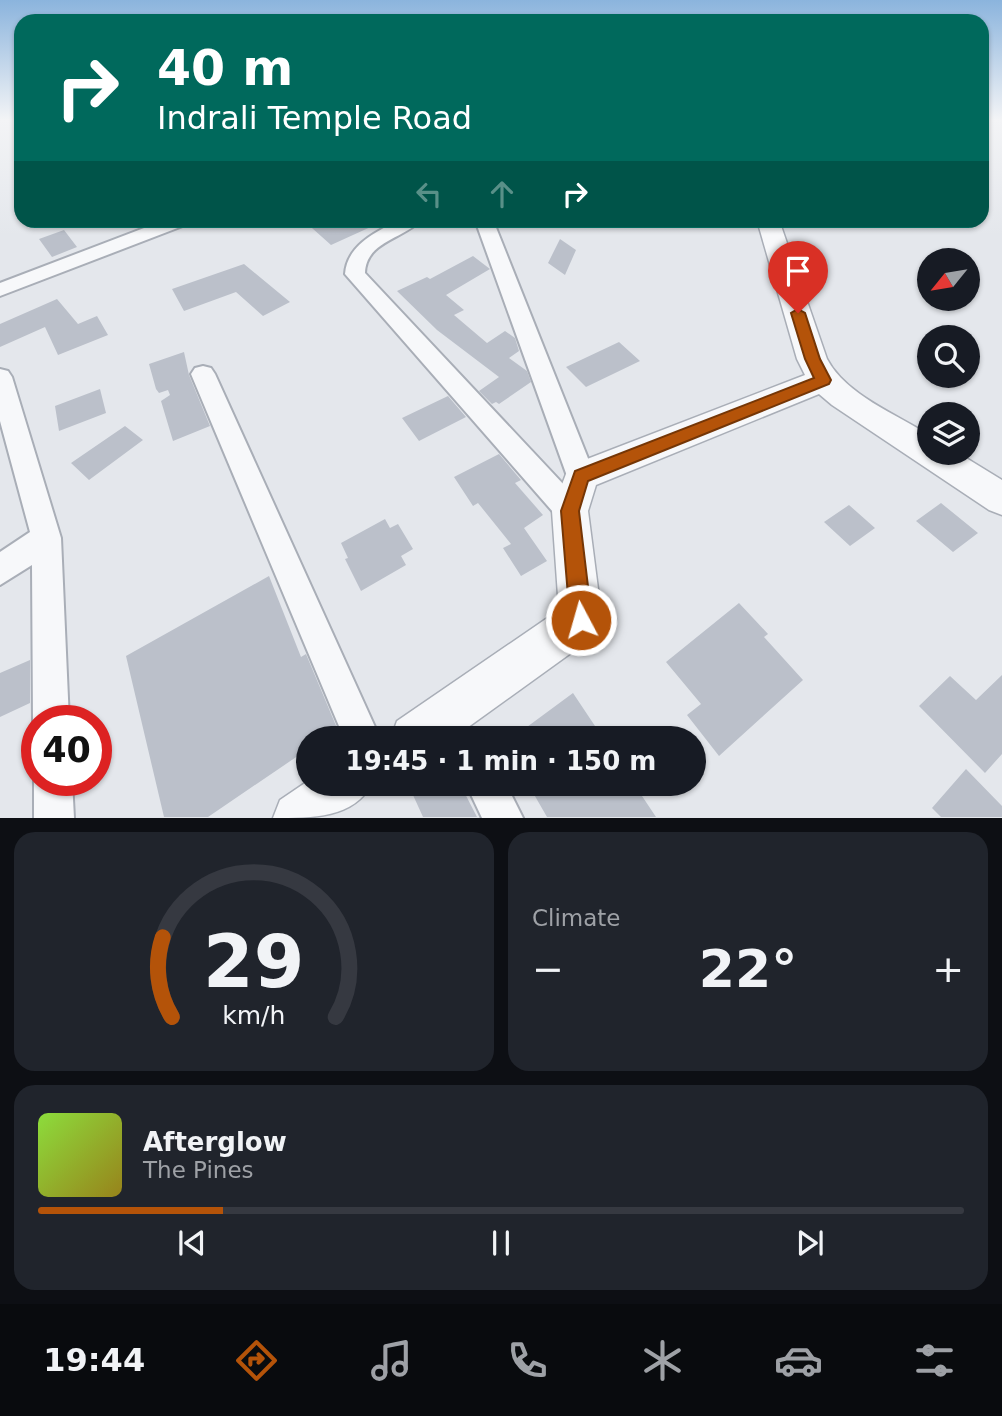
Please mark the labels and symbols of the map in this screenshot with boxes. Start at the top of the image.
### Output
pin [768,241,828,313]
north arrow [917,248,980,312]
position arrow [544,583,618,657]
speed limit sign: 40 [21,705,112,796]

